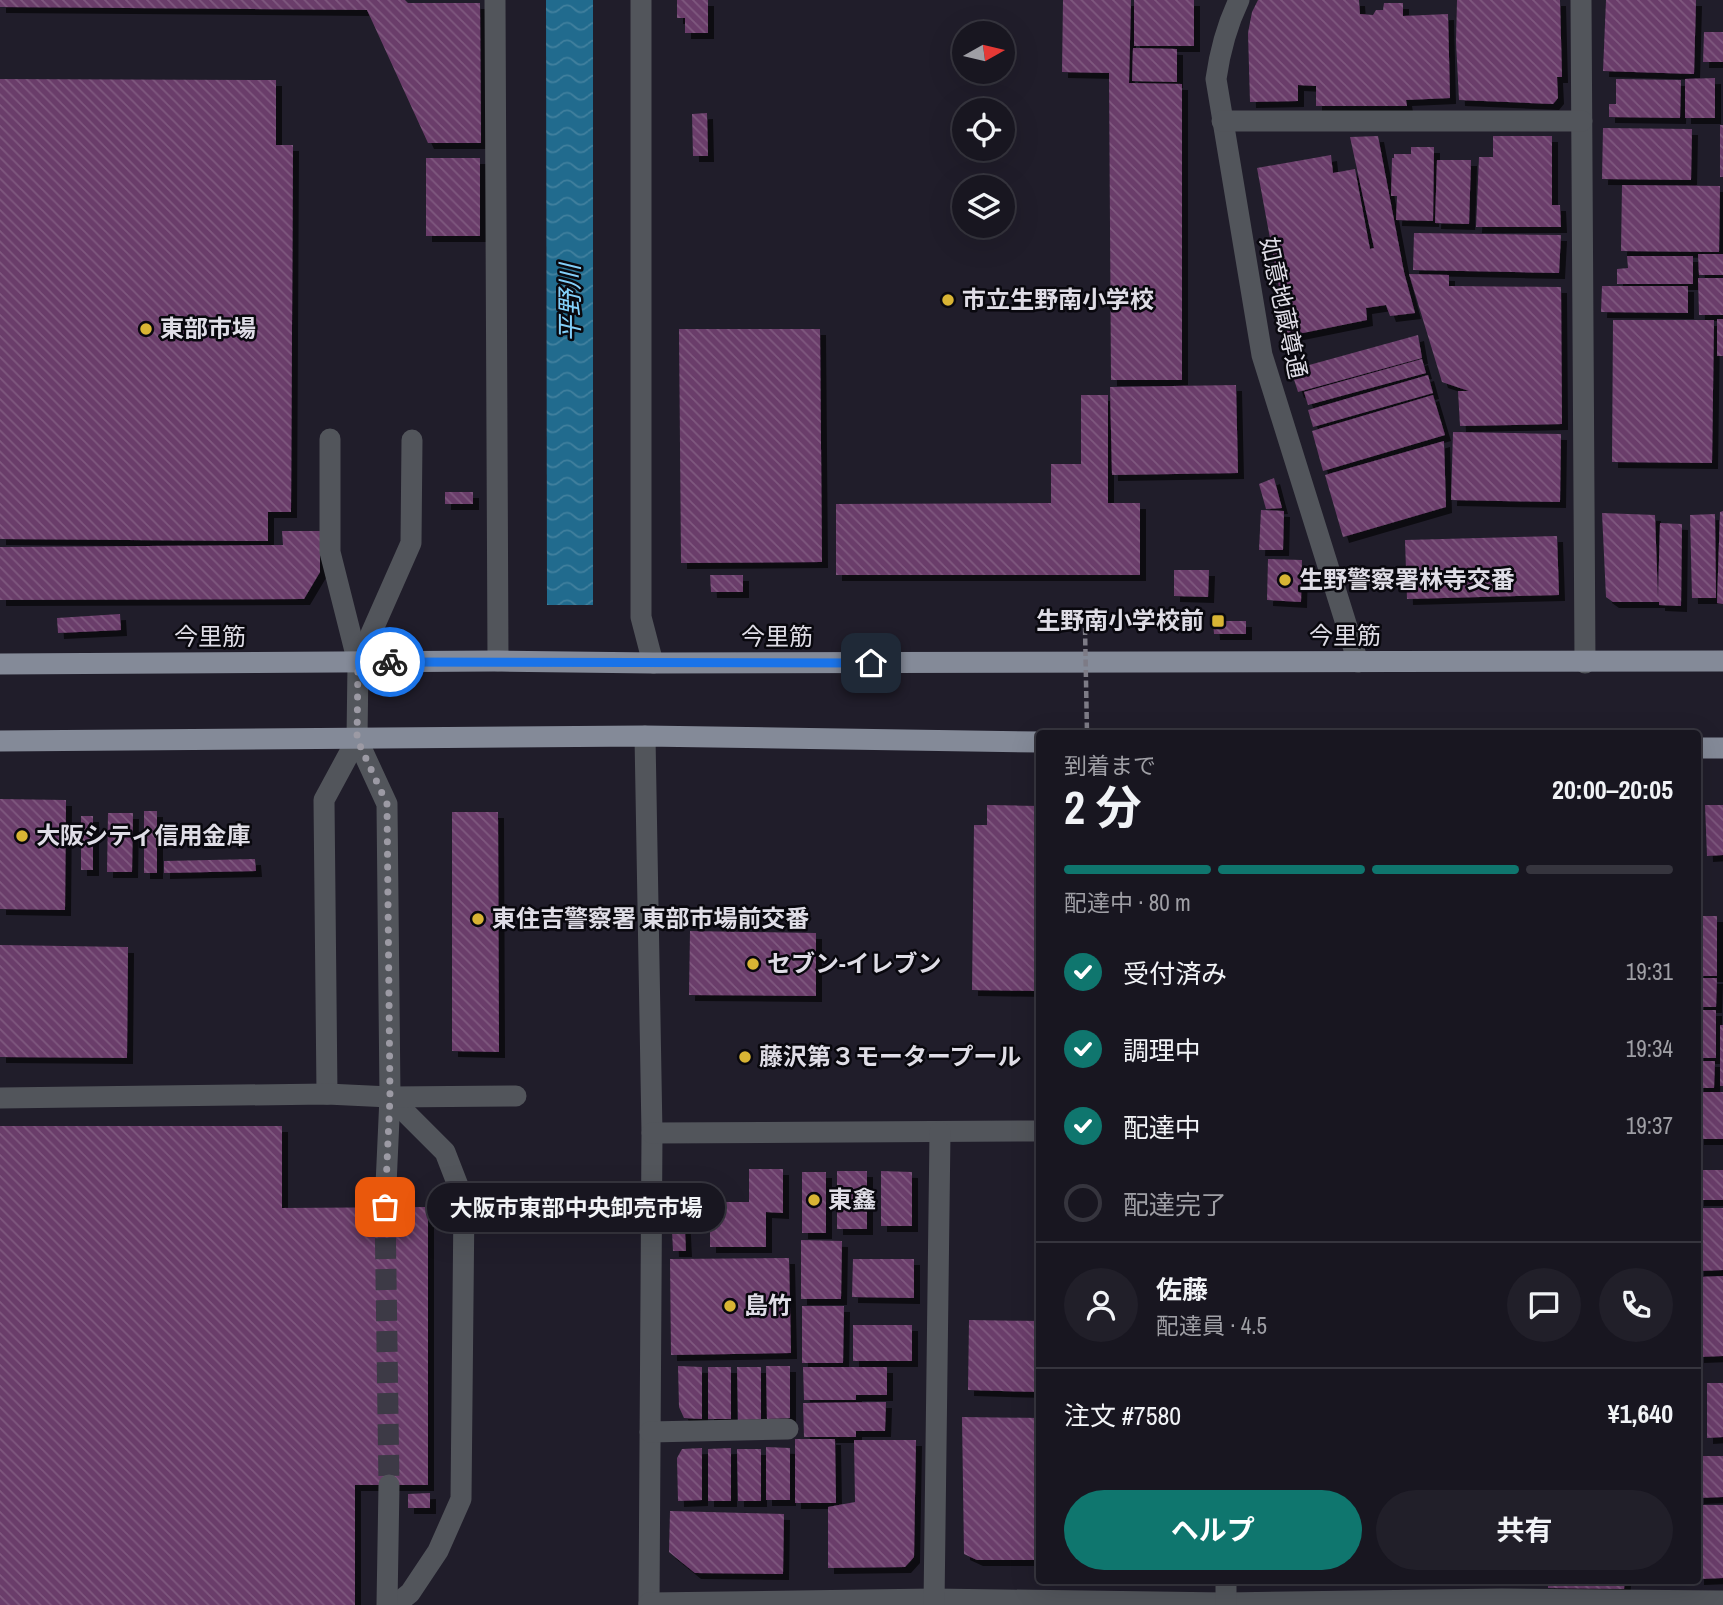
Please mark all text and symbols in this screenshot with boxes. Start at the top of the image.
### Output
north arrow [952,21,1015,84]
map controls [952,21,1015,238]
button: locate [952,98,1015,161]
button: layers [952,175,1015,238]
street label: 如意地蔵尊通 [1253,234,1315,382]
water label: 平野川 [552,261,587,342]
place label: 市立生野南小学校 [962,283,1154,315]
marker: 市立生野南小学校 [940,292,956,308]
place label: 東部市場 [160,312,256,344]
marker: 東部市場 [138,321,154,337]
place label: 生野警察署林寺交番 [1299,563,1515,595]
marker: 生野警察署林寺交番 [1277,572,1293,588]
place label: 生野南小学校前 [1036,604,1204,636]
marker: 生野南小学校前 [1210,613,1226,629]
street label: 今里筋 [1309,619,1381,651]
street label: 今里筋 [174,620,246,652]
street label: 今里筋 [741,620,813,652]
courier [355,627,425,697]
pin [841,633,901,693]
icon: bike [371,643,409,681]
icon: home [852,644,890,682]
text: 到着まで [1064,750,1156,781]
text: 20:00–20:05 [1552,772,1673,807]
text: 2 分 [1064,776,1141,838]
place label: 大阪シティ信用金庫 [36,819,251,851]
marker: 大阪シティ信用金庫 [14,828,30,844]
text: 配達中 · 80 m [1064,887,1191,918]
place label: 東住吉警察署 東部市場前交番 [492,902,809,934]
marker: 東住吉警察署 東部市場前交番 [470,911,486,927]
place label: セブン-イレブン [767,947,942,979]
icon: check [1064,953,1102,991]
marker: セブン-イレブン [745,956,761,972]
text: 受付済み [1123,956,1227,991]
text: 19:31 [1626,956,1673,987]
icon: check [1064,1030,1102,1068]
text: 調理中 [1123,1033,1201,1068]
text: 19:34 [1626,1033,1673,1064]
place label: 藤沢第３モータープール [759,1040,1022,1072]
marker: 藤沢第３モータープール [737,1049,753,1065]
icon: check [1064,1107,1102,1145]
text: 配達中 [1123,1110,1201,1145]
text: 19:37 [1626,1110,1673,1141]
pin [355,1177,415,1237]
callout: 大阪市東部中央卸売市場 [427,1182,724,1232]
place label: 東鑫 [828,1183,876,1215]
text: 配達完了 [1123,1187,1227,1222]
icon: bag [366,1188,404,1226]
text: 大阪市東部中央卸売市場 [450,1192,703,1223]
marker: 東鑫 [806,1192,822,1208]
button: person [1064,1268,1138,1342]
button: chat [1507,1268,1581,1342]
button: phone [1599,1268,1673,1342]
text: 佐藤 [1156,1272,1208,1307]
place label: 島竹 [744,1289,792,1321]
marker: 島竹 [722,1298,738,1314]
text: 配達員 · 4.5 [1156,1310,1267,1341]
text: ¥1,640 [1608,1396,1673,1431]
text: 注文 #7580 [1064,1398,1181,1433]
button: ヘルプ [1064,1490,1362,1570]
button: 共有 [1376,1490,1673,1570]

